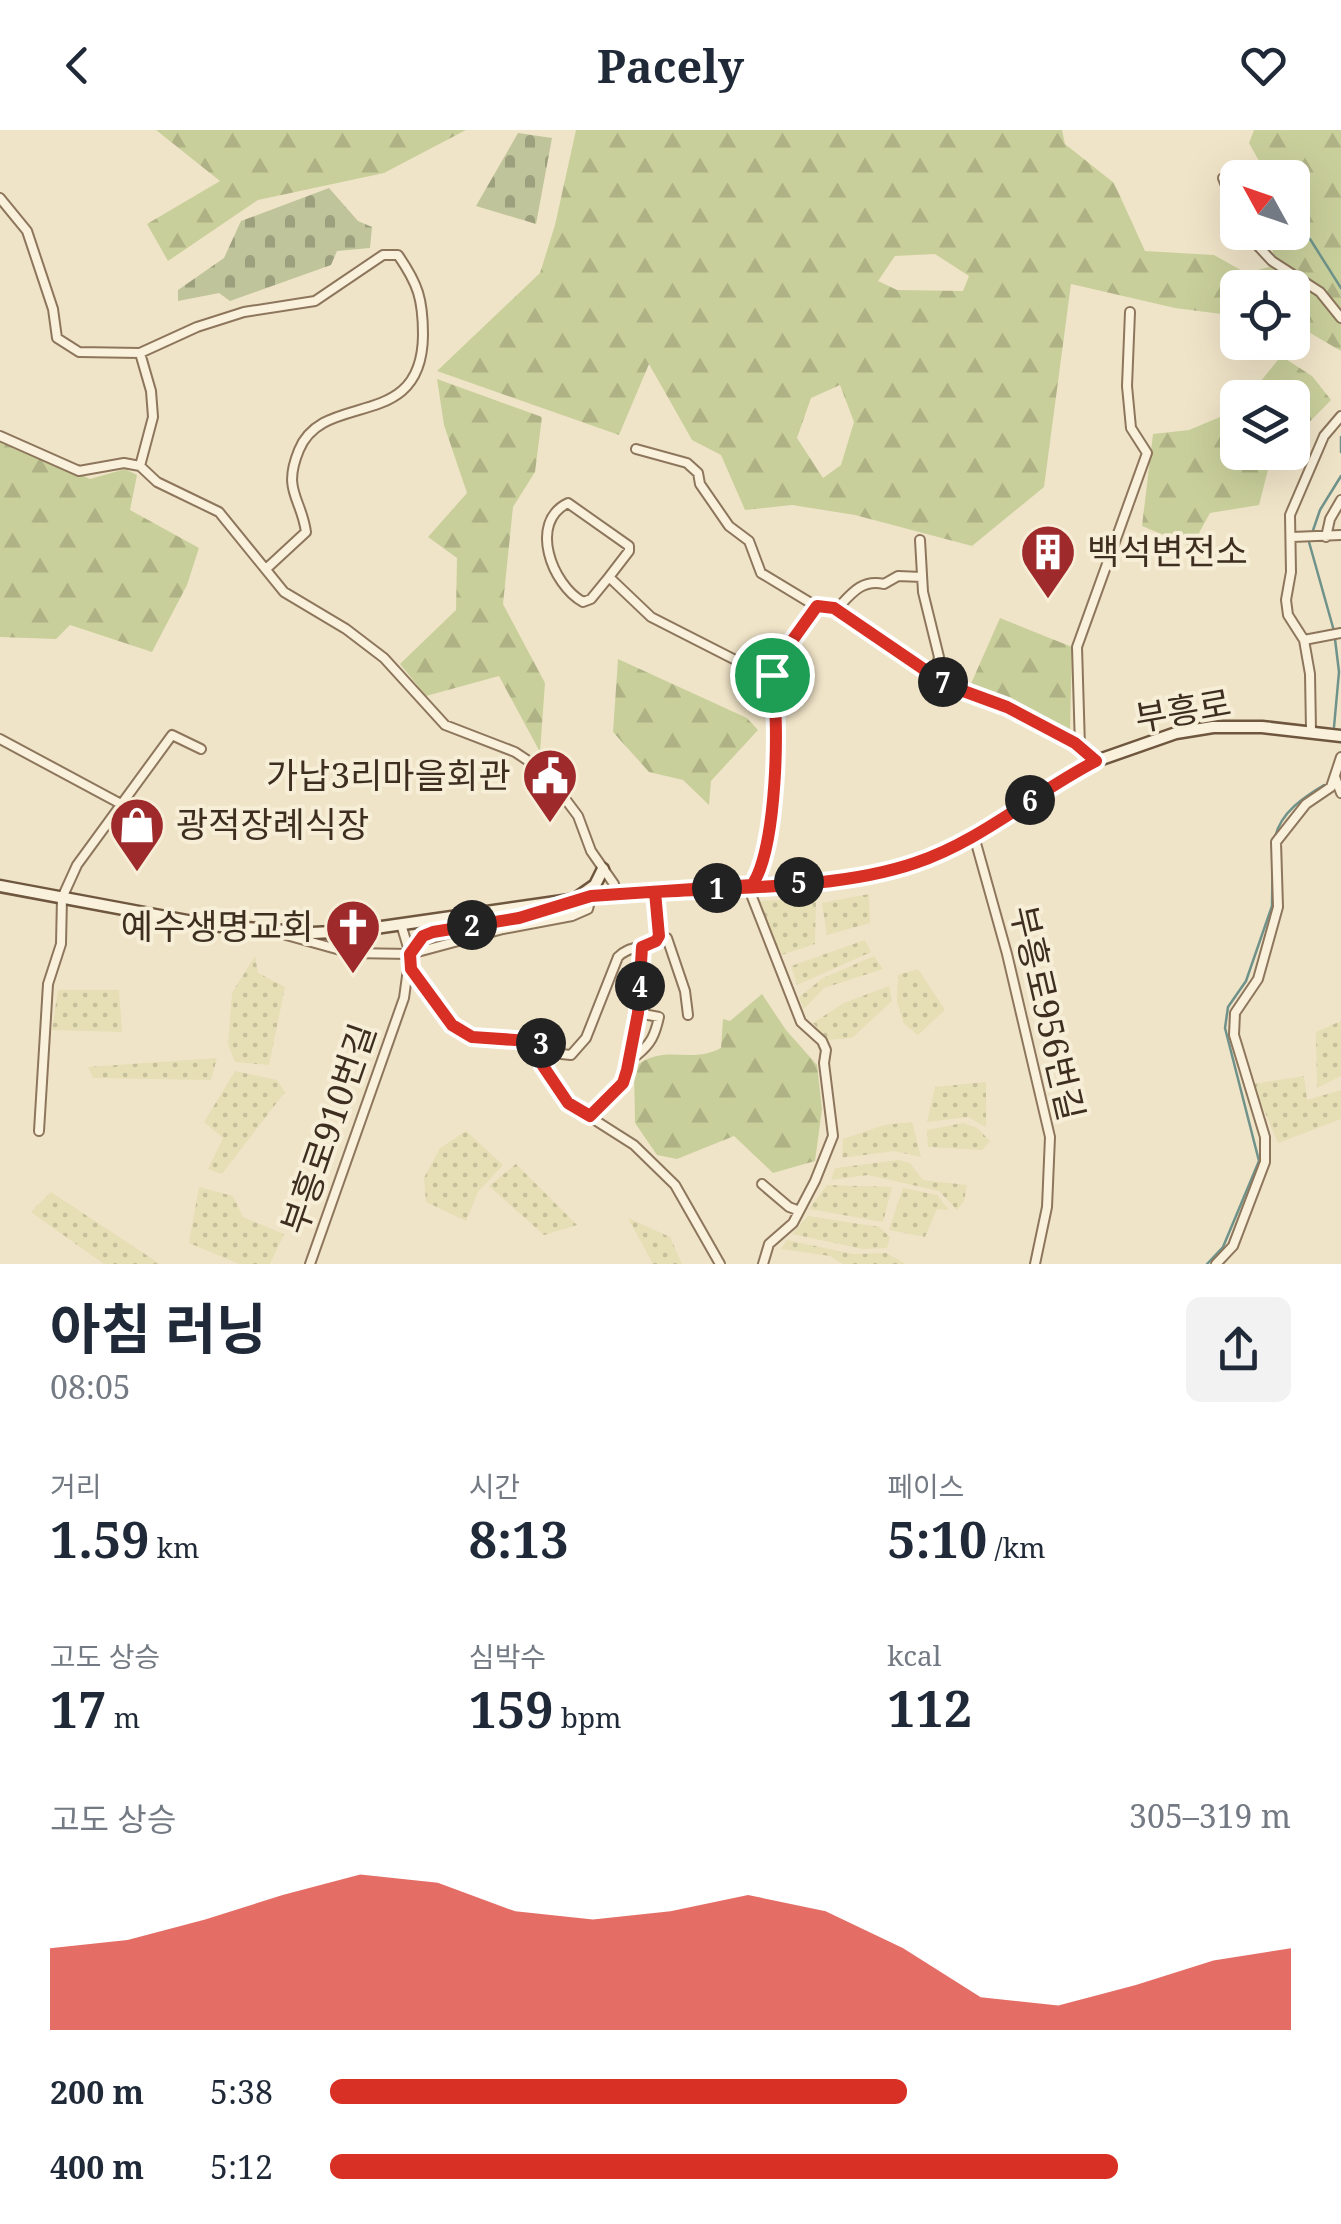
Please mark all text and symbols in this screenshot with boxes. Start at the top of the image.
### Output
text: Pacely [597,35,744,96]
icon: back [50,38,105,93]
icon: heart [1236,38,1291,93]
north arrow [1220,160,1310,250]
map controls [1220,160,1310,470]
button: locate [1220,270,1310,360]
button: layers [1220,380,1310,470]
building icon: 백석변전소 [1018,522,1078,601]
place label: 백석변전소 [1087,527,1248,574]
pin [730,633,815,718]
icon: arrive [745,648,800,703]
pin: 7 [918,657,968,707]
text: 7 [935,663,951,701]
street label: 부흥로 [1131,678,1234,741]
public building icon: 가납3리마을회관 [520,746,580,825]
place label: 가납3리마을회관 [266,751,511,798]
pin: 6 [1005,775,1055,825]
text: 6 [1022,781,1038,819]
shop icon: 광적장례식장 [107,795,167,874]
place label: 광적장례식장 [176,800,369,847]
pin: 5 [774,857,824,907]
pin: 1 [692,863,742,913]
text: 5 [791,863,807,901]
text: 1 [709,869,725,907]
church icon: 예수생명교회 [323,897,383,976]
pin: 2 [447,900,497,950]
street label: 부흥로956번길 [1001,900,1096,1125]
place label: 예수생명교회 [121,902,314,949]
text: 2 [464,906,480,944]
pin: 4 [615,961,665,1011]
text: 4 [632,967,648,1005]
street label: 부흥로910번길 [270,1017,386,1240]
pin: 3 [516,1018,566,1068]
text: 3 [533,1024,549,1062]
text: 아침 러닝 [50,1290,267,1365]
button: share [1186,1297,1291,1402]
text: 08:05 [50,1365,131,1408]
text: 거리 [50,1467,102,1505]
text: 시간 [469,1467,520,1505]
text: 페이스 [887,1467,965,1505]
text: 1.59 [50,1505,149,1573]
text: 8:13 [469,1505,569,1573]
text: 5:10 [887,1505,987,1573]
text: km [149,1528,200,1566]
text: /km [987,1528,1045,1566]
text: kcal [887,1636,941,1674]
text: 고도 상승 [50,1637,160,1675]
text: 심박수 [469,1637,546,1675]
text: 112 [887,1674,972,1742]
text: 17 [50,1675,107,1743]
text: 159 [469,1675,553,1743]
text: m [107,1698,140,1736]
text: bpm [553,1698,622,1736]
text: 305–319 m [1129,1794,1291,1837]
text: 고도 상승 [50,1797,176,1840]
text: 200 m [50,2070,144,2113]
text: 5:38 [210,2070,273,2113]
text: 400 m [50,2145,144,2188]
text: 5:12 [210,2145,273,2188]

